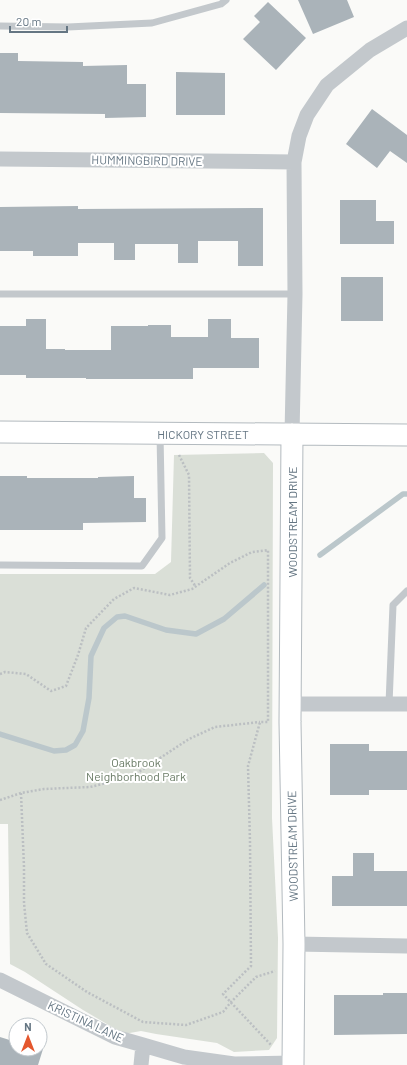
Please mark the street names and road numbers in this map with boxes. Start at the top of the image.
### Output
street label: HUMMINGBIRD DRIVE [91,152,203,168]
street label: HICKORY STREET [157,427,249,441]
street label: WOODSTREAM DRIVE [285,466,299,578]
street label: WOODSTREAM DRIVE [284,790,300,902]
street label: KRISTINA LANE [46,997,126,1045]

